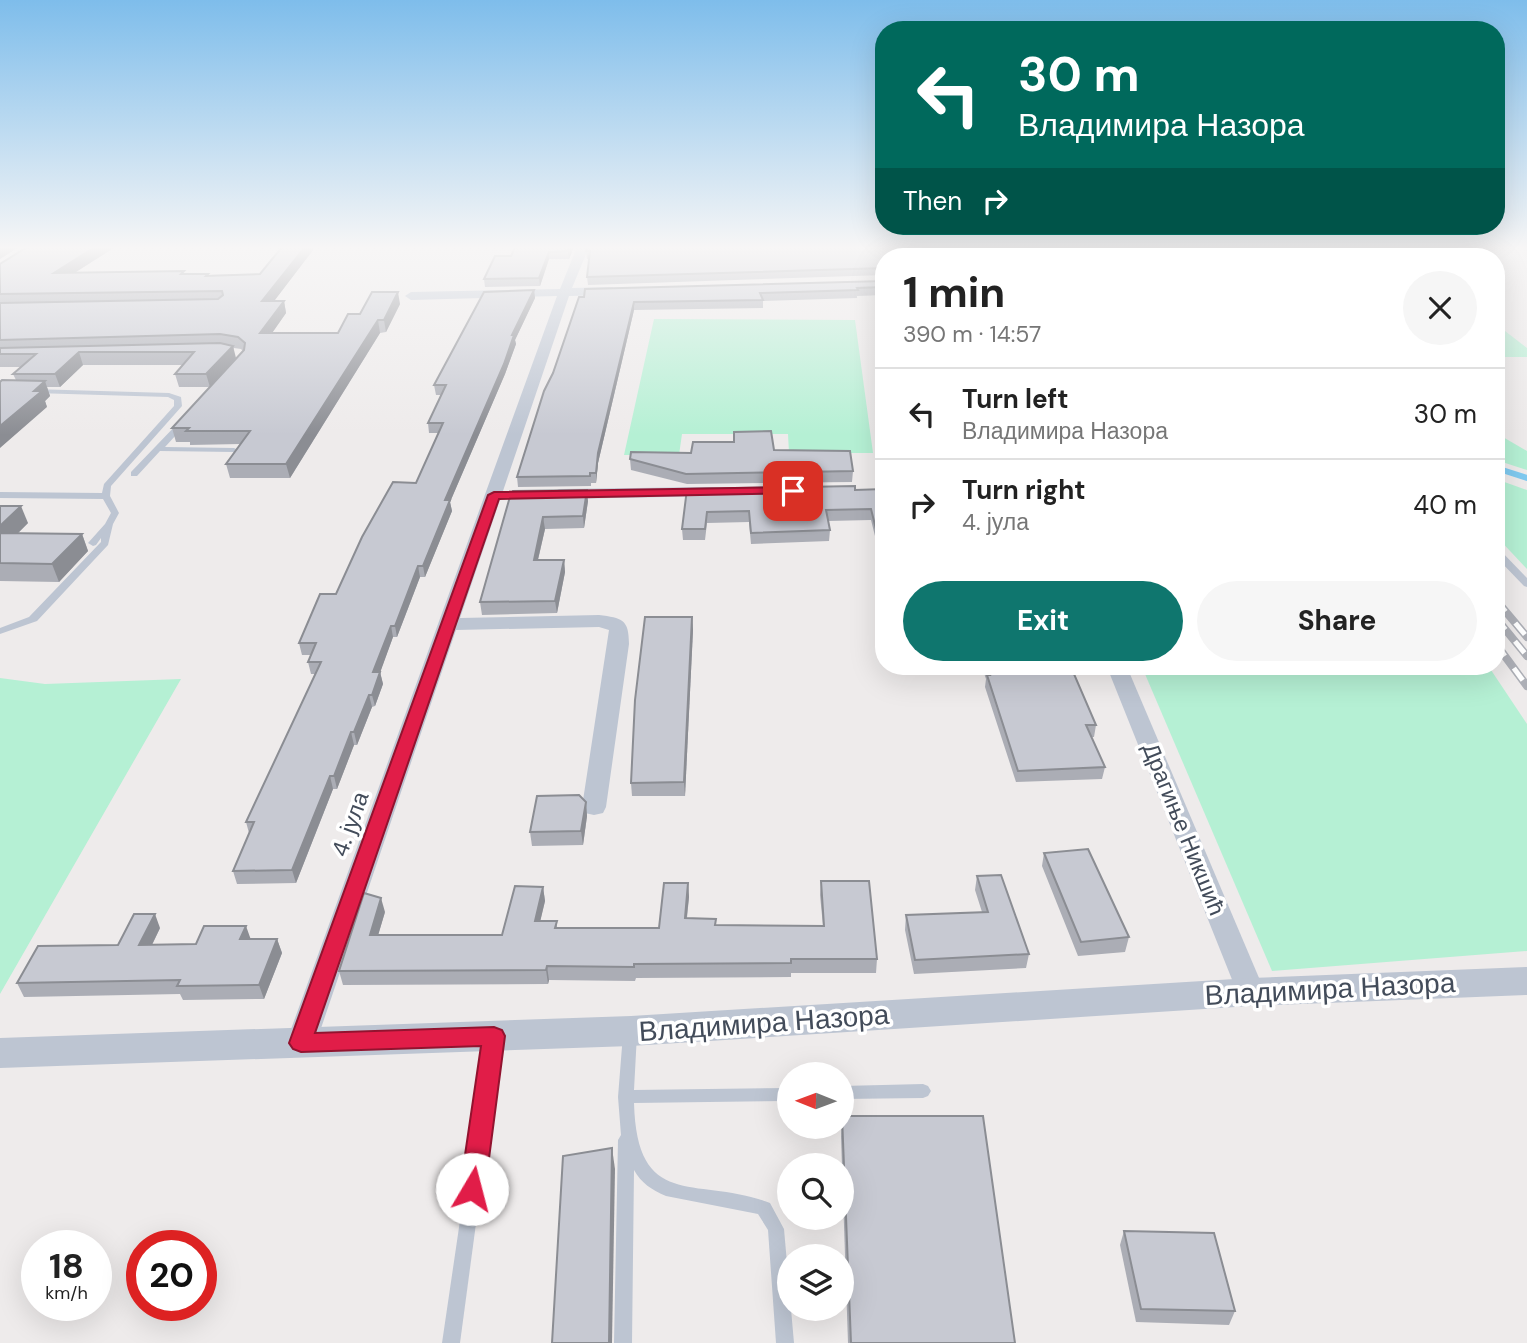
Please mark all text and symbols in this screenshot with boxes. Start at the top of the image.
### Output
text: 30 m [1018,42,1140,106]
icon: left [903,49,994,140]
text: Владимира Назора [1018,104,1305,146]
icon: right [976,182,1014,220]
text: Then [903,184,962,218]
text: 1 min [903,265,1005,320]
button: close [1403,271,1477,345]
text: 390 m · 14:57 [903,319,1041,349]
text: Turn left [962,382,1069,416]
icon: left [903,395,941,433]
text: 30 m [1414,397,1477,431]
text: Владимира Назора [962,416,1168,446]
pin [763,461,823,521]
icon: arrive [774,472,812,510]
text: Turn right [962,473,1086,507]
icon: right [903,486,941,524]
text: 40 m [1413,488,1477,522]
text: 4. јула [962,507,1029,537]
button: Exit [903,581,1183,661]
button: Share [1197,581,1477,661]
street label: Драгиње Никшић [1136,738,1232,920]
street label: 4. јула [324,787,376,861]
street label: Владимира Назора [1204,964,1457,1014]
street label: Владимира Назора [638,996,891,1050]
north arrow [777,1062,854,1139]
map controls [777,1062,854,1321]
position arrow [435,1152,509,1226]
button: search [777,1153,854,1230]
speed limit sign: 20 [126,1230,217,1321]
text: 18 [49,1243,84,1289]
button: layers [777,1244,854,1321]
text: km/h [45,1281,88,1305]

